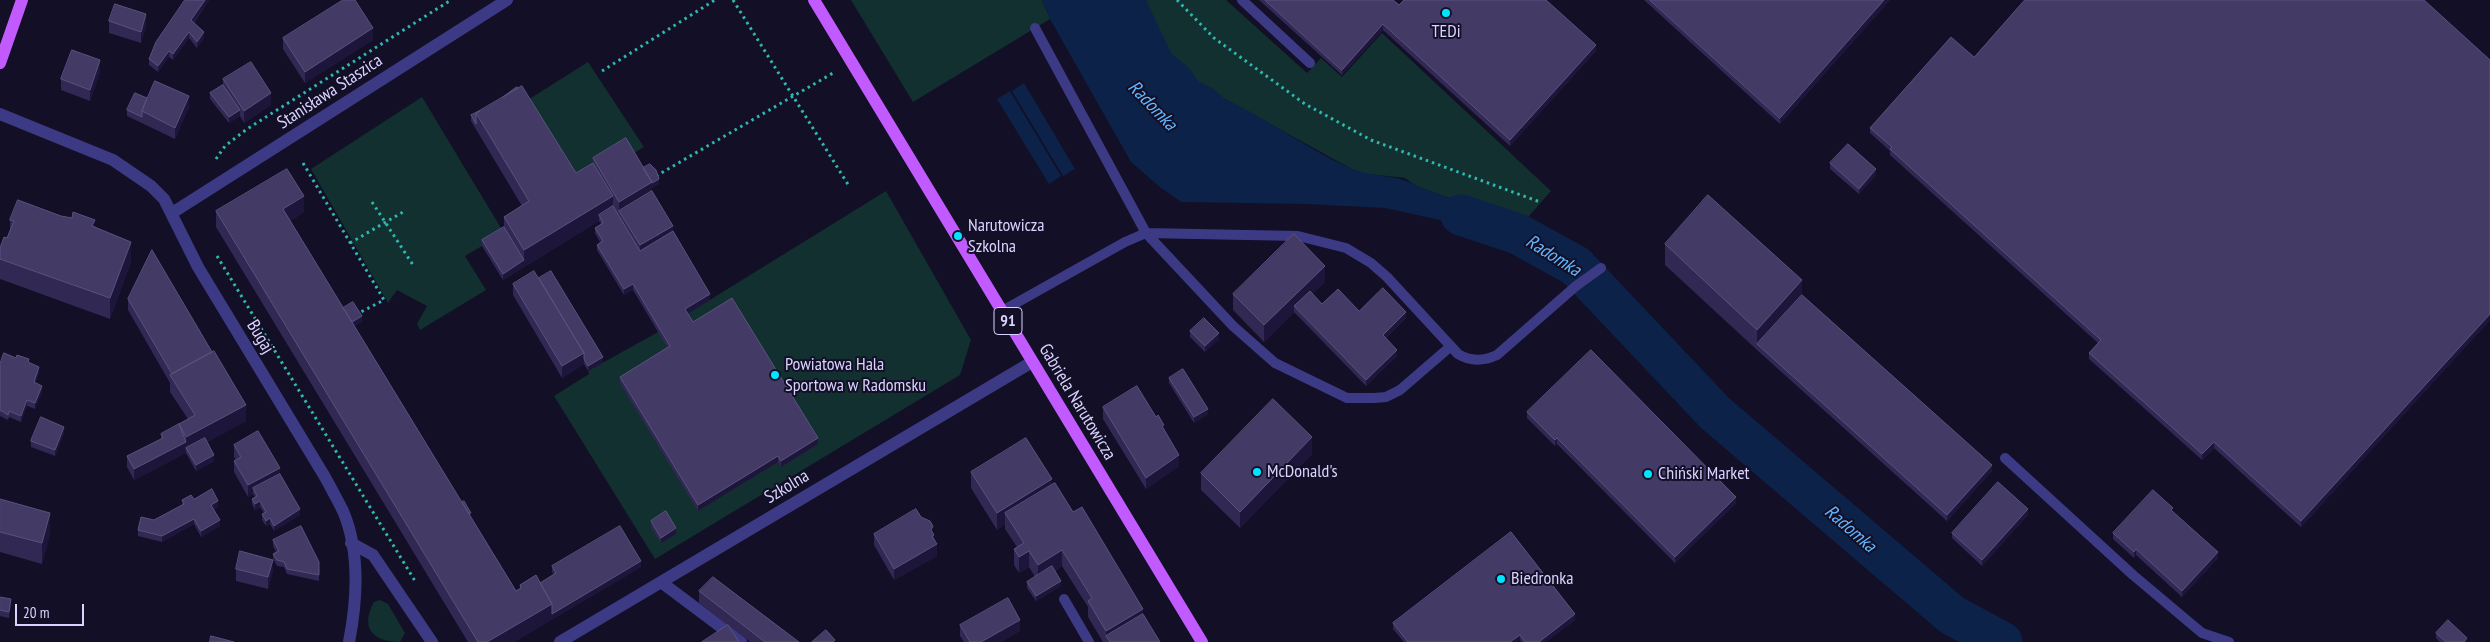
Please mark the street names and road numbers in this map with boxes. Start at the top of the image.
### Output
street label: Stanisława Staszica [273,50,387,134]
road number: 91 [994,308,1022,334]
street label: Bugaj [242,316,278,358]
street label: Gabriela Narutowicza [1034,340,1120,464]
street label: Szkolna [761,465,813,509]

